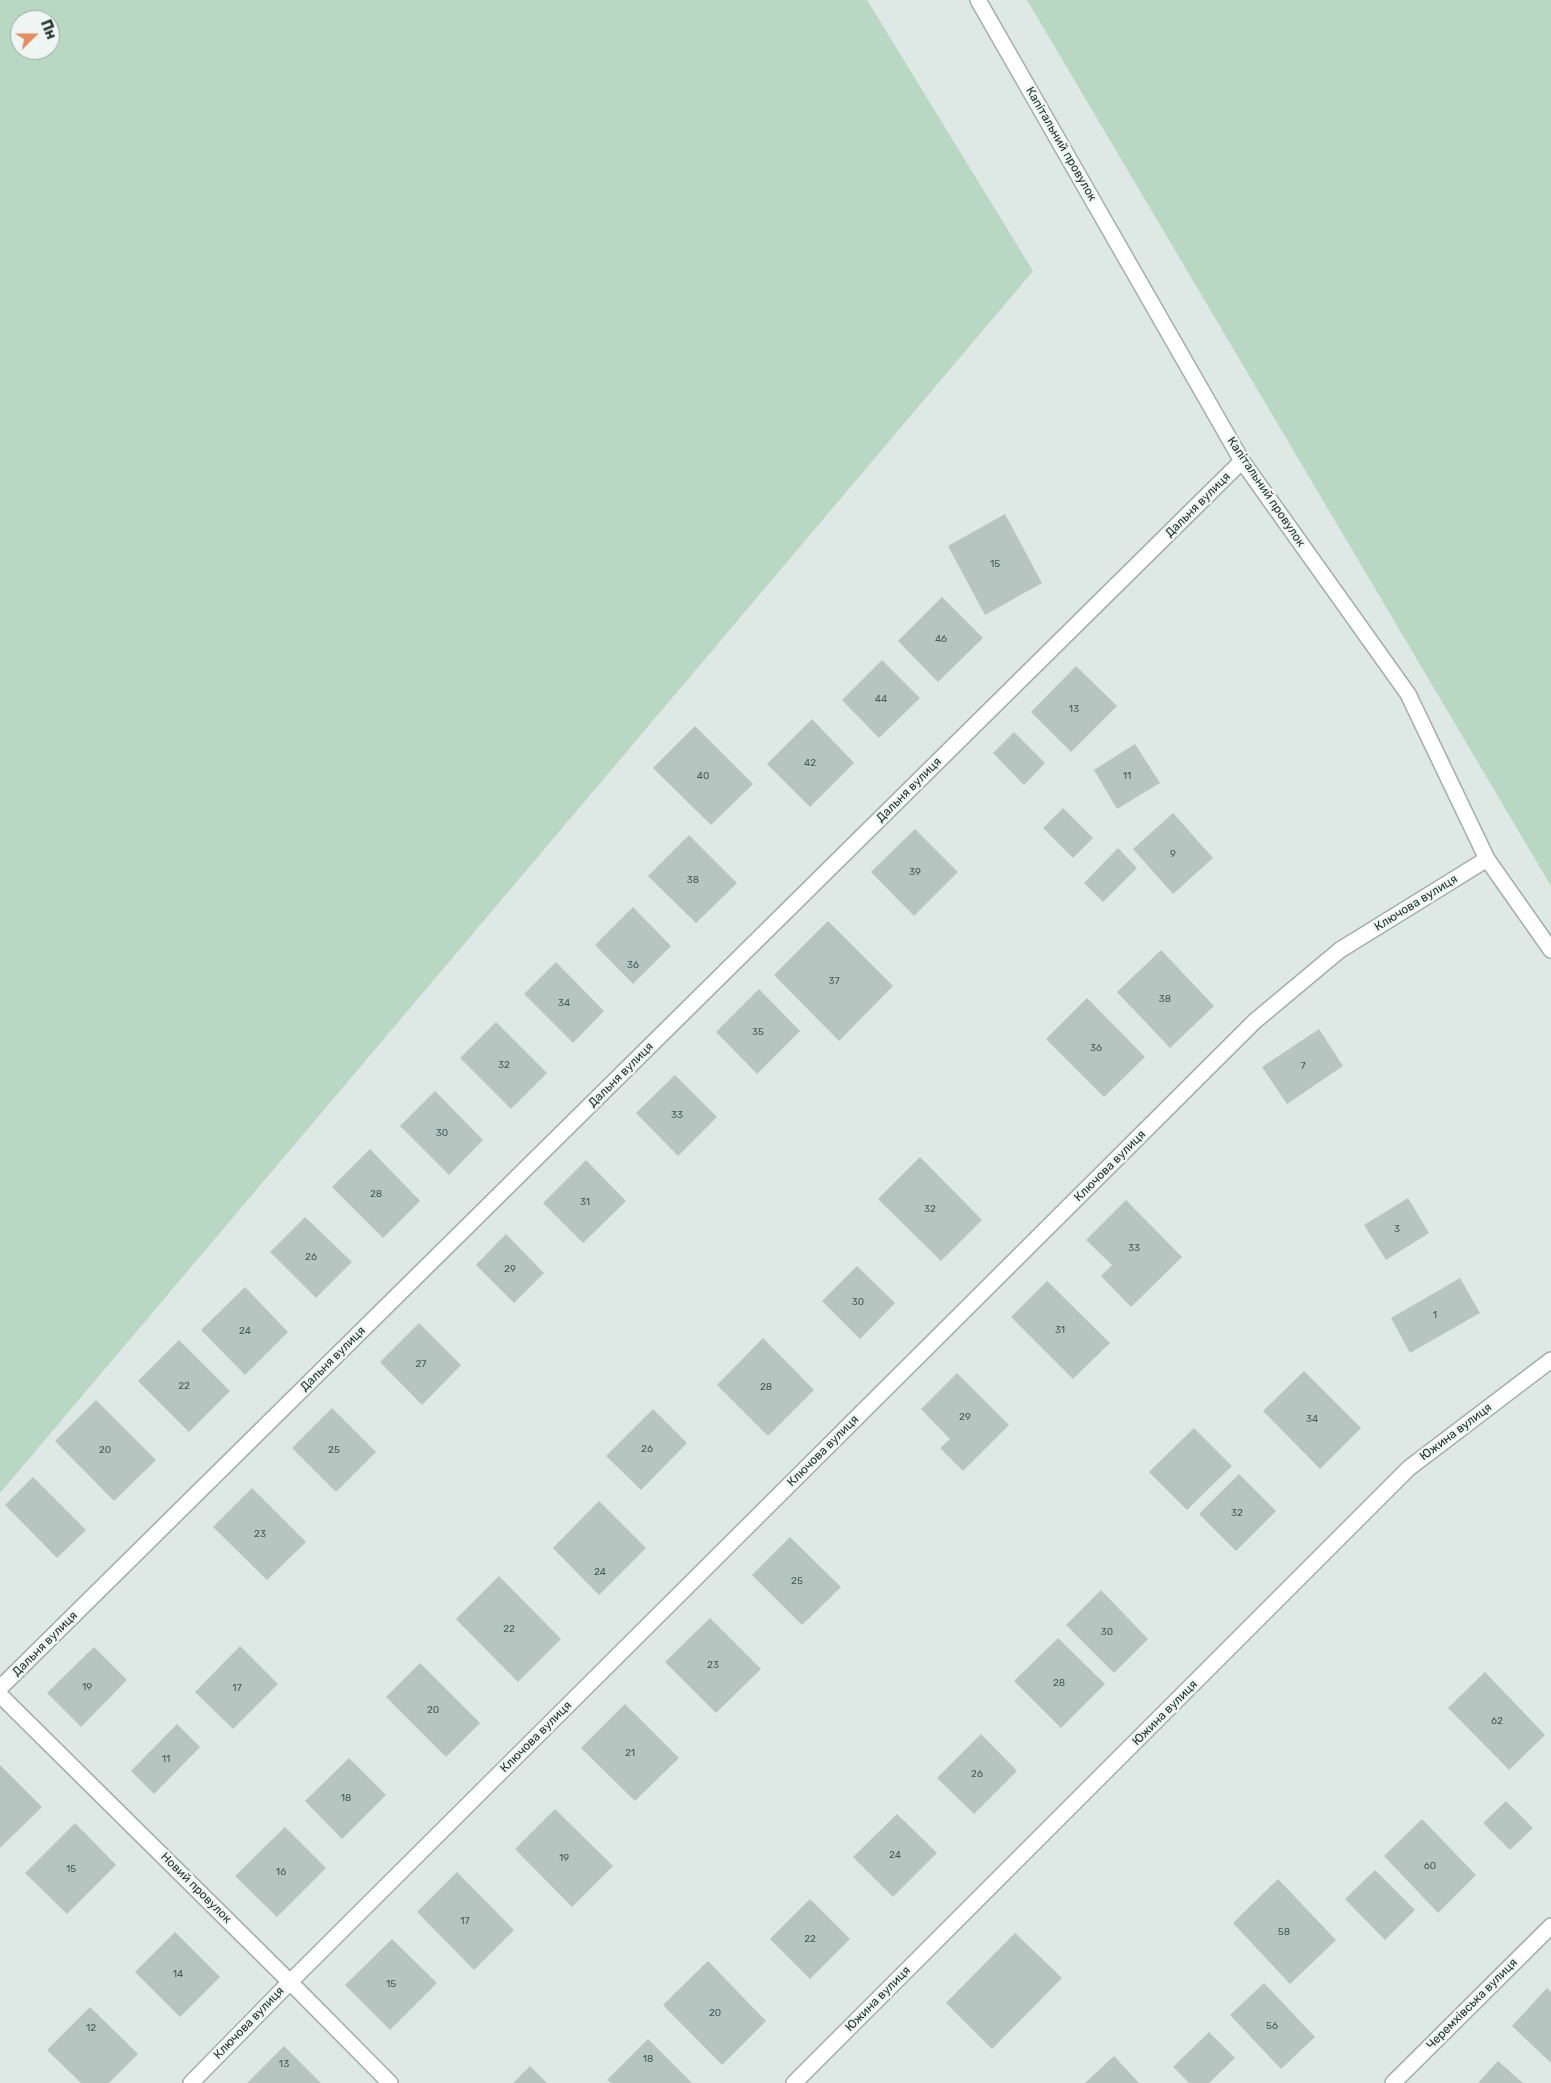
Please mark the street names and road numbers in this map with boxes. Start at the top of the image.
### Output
street label: Капітальний провулок [1022,84,1100,204]
street label: Капітальний провулок [1224,434,1308,550]
street label: Дальня вулиця [1162,469,1234,541]
street label: Дальня вулиця [873,754,945,826]
street label: Ключова вулиця [1372,872,1460,934]
street label: Дальня вулиця [585,1039,657,1111]
street label: Ключова вулиця [1071,1127,1149,1205]
street label: Дальня вулиця [297,1323,369,1395]
street label: Южина вулиця [1417,1400,1495,1464]
street label: Ключова вулиця [784,1412,862,1490]
street label: Дальня вулиця [9,1608,81,1680]
street label: Южина вулиця [1129,1677,1201,1749]
street label: Ключова вулиця [497,1698,575,1776]
street label: Новий провулок [158,1850,234,1926]
street label: Черемхівська вулиця [1424,1956,1520,2052]
street label: Южина вулиця [842,1963,914,2035]
street label: Ключова вулиця [211,1984,287,2062]

